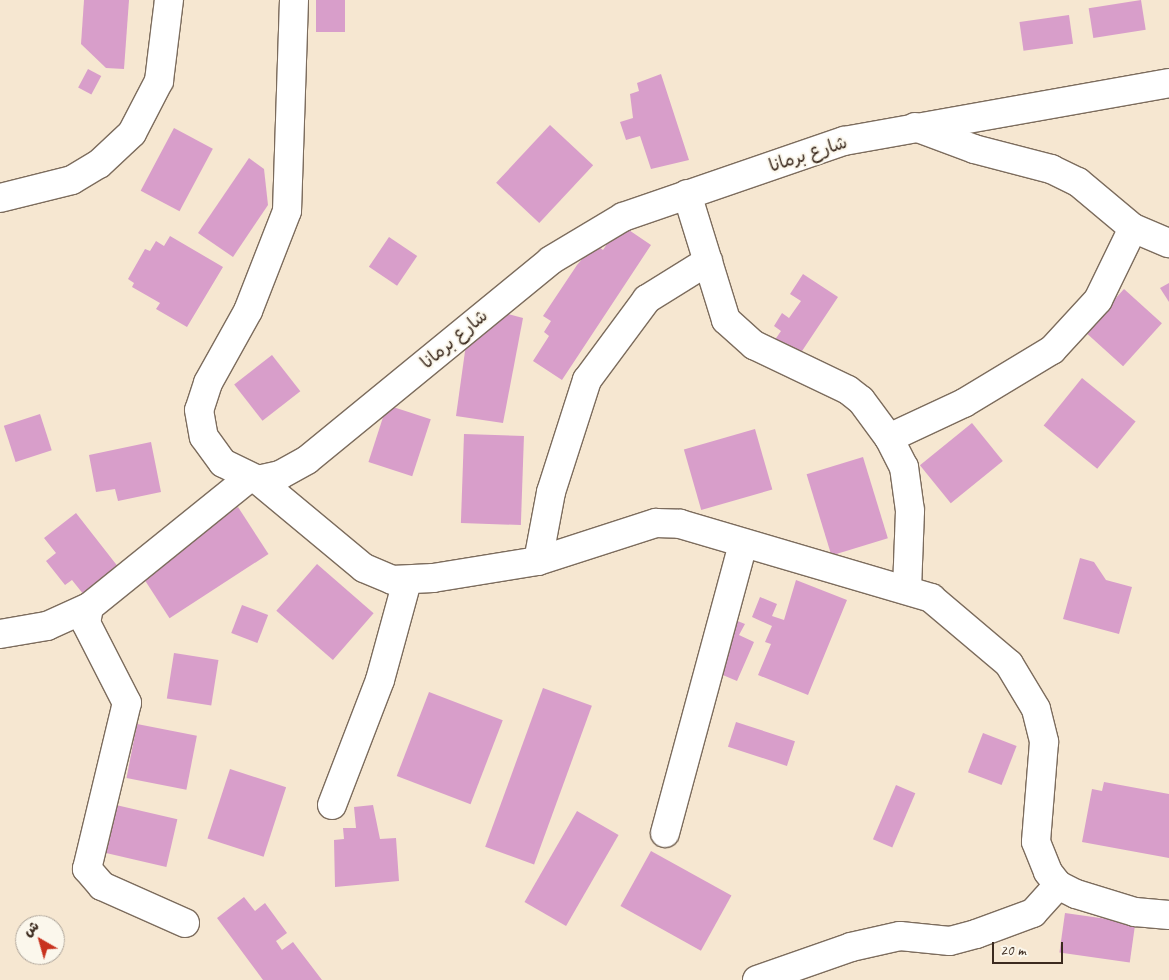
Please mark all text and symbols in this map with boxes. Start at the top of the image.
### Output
street label: شارع برمانا [766,131,850,177]
street label: شارع برمانا [416,305,492,373]
north arrow [15,915,65,965]
text: ش [20,917,42,940]
scale bar [994,932,1065,964]
text: 20 m [1000,941,1026,960]

